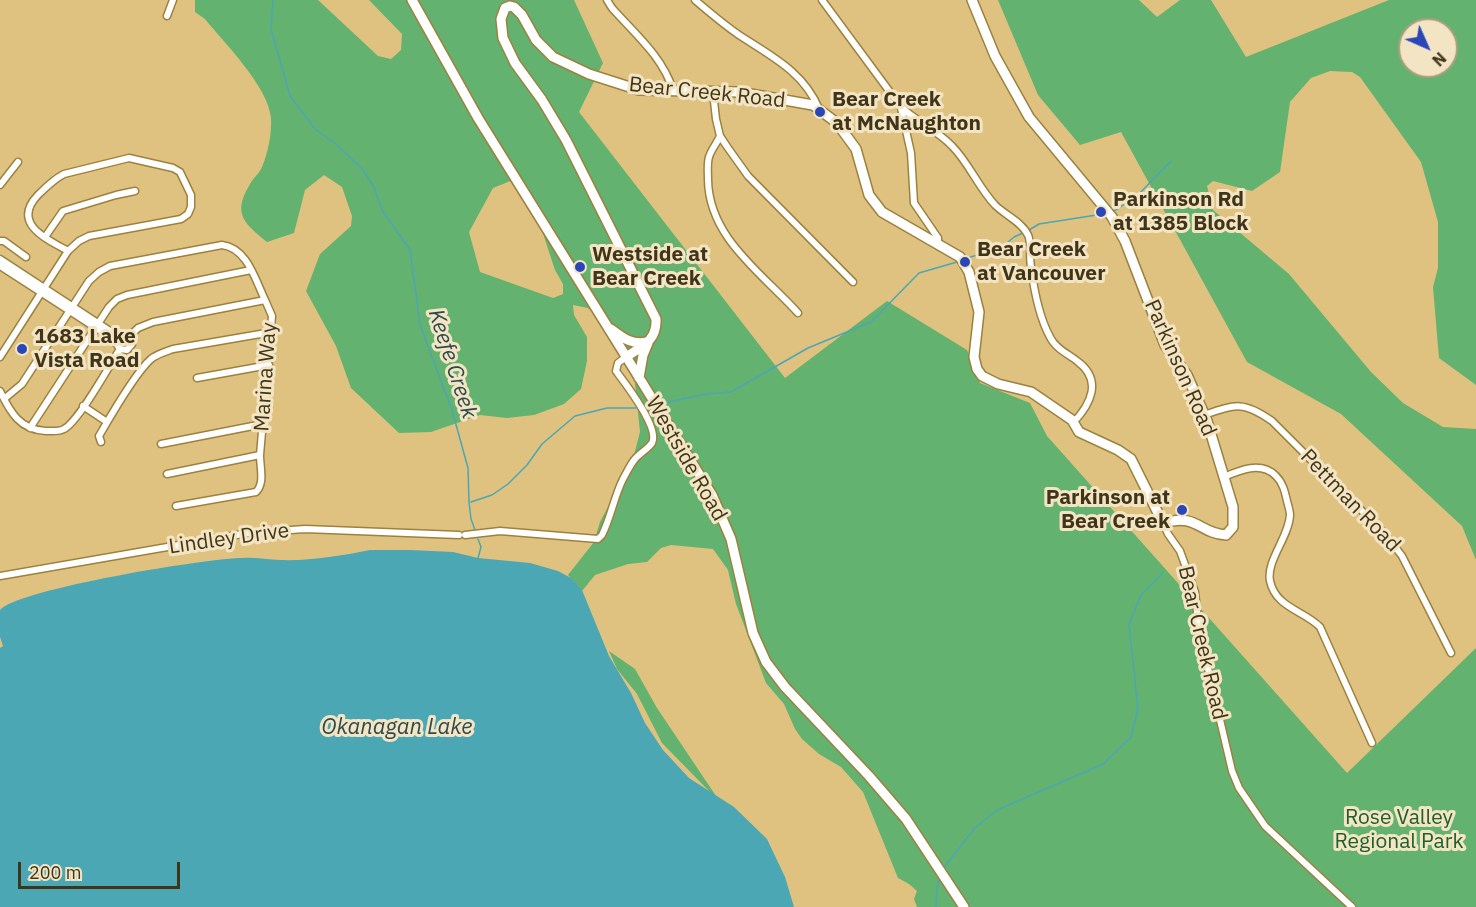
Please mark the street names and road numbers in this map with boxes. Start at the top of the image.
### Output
street label: Bear Creek Road [628,72,786,114]
street label: Parkinson Road [1139,296,1221,440]
street label: Marina Way [250,322,282,432]
street label: Westside Road [640,392,732,526]
street label: Pettman Road [1295,444,1405,558]
street label: Lindley Drive [167,518,291,560]
street label: Bear Creek Road [1172,564,1232,722]

